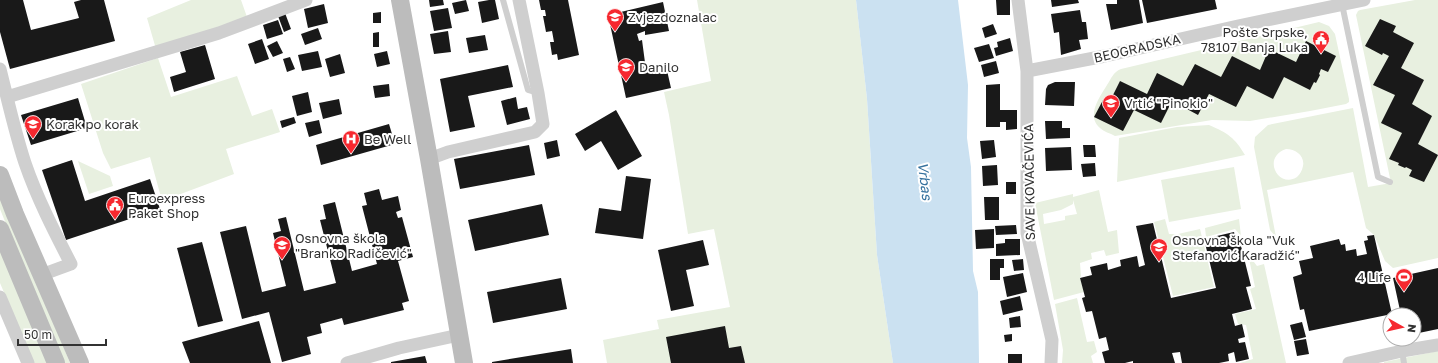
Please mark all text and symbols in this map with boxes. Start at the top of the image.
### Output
school or university icon: Zvjezdoznalac [605,7,625,32]
place label: Zvjezdoznalac [628,9,717,25]
place label: Pošte Srpske, 78107 Banja Luka [1201,24,1308,55]
public building icon: Pošte Srpske, 78107 Banja Luka [1311,29,1331,54]
street label: BEOGRADSKA [1092,30,1182,66]
school or university icon: Danilo [616,57,636,82]
place label: Danilo [639,59,679,75]
school or university icon: Vrtić "Pinokio" [1101,93,1121,118]
place label: Vrtić "Pinokio" [1124,95,1213,111]
school or university icon: Korak po korak [23,114,43,139]
place label: Korak po korak [46,116,140,132]
street label: SAVE KOVAČEVIĆA [1020,123,1038,240]
hospital icon: Be Well [341,129,361,154]
place label: Be Well [364,131,411,147]
water label: Vrbas [915,161,936,202]
place label: Euroexpress Paket Shop [128,190,205,221]
public building icon: Euroexpress Paket Shop [105,195,125,220]
place label: Osnovna škola "Branko Radičević" [295,230,412,261]
place label: Osnovna škola "Vuk Stefanović Karadžić" [1172,232,1300,263]
school or university icon: Osnovna škola "Branko Radičević" [272,235,292,260]
school or university icon: Osnovna škola "Vuk Stefanović Karadžić" [1149,237,1169,262]
sports icon: 4 Life [1394,267,1414,292]
place label: 4 Life [1357,269,1391,285]
north arrow [1382,307,1422,347]
scale bar [18,321,106,347]
text: N [1405,323,1419,334]
text: 50 m [24,327,52,342]

